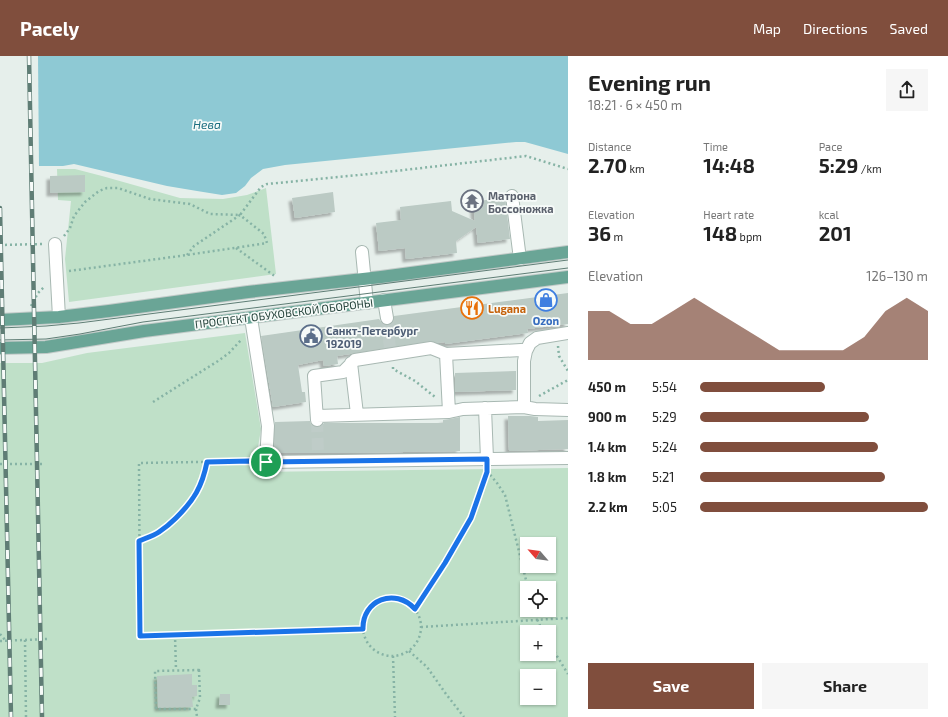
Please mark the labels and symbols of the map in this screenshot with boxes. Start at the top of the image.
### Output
water label: Нева [193,117,221,131]
temple icon: Матрона Боссоножка [459,188,485,214]
place label: Матрона Боссоножка [488,189,554,215]
shop icon: Ozon [533,287,559,313]
restaurant icon: Lugana [459,295,485,321]
street label: ПРОСПЕКТ ОБУХОВСКОЙ ОБОРОНЫ [194,296,374,330]
place label: Lugana [488,302,526,315]
place label: Ozon [533,314,559,327]
public building icon: Санкт-Петербург 192019 [298,323,324,349]
place label: Санкт-Петербург 192019 [326,324,418,350]
pin [249,445,283,479]
north arrow [520,537,556,573]

